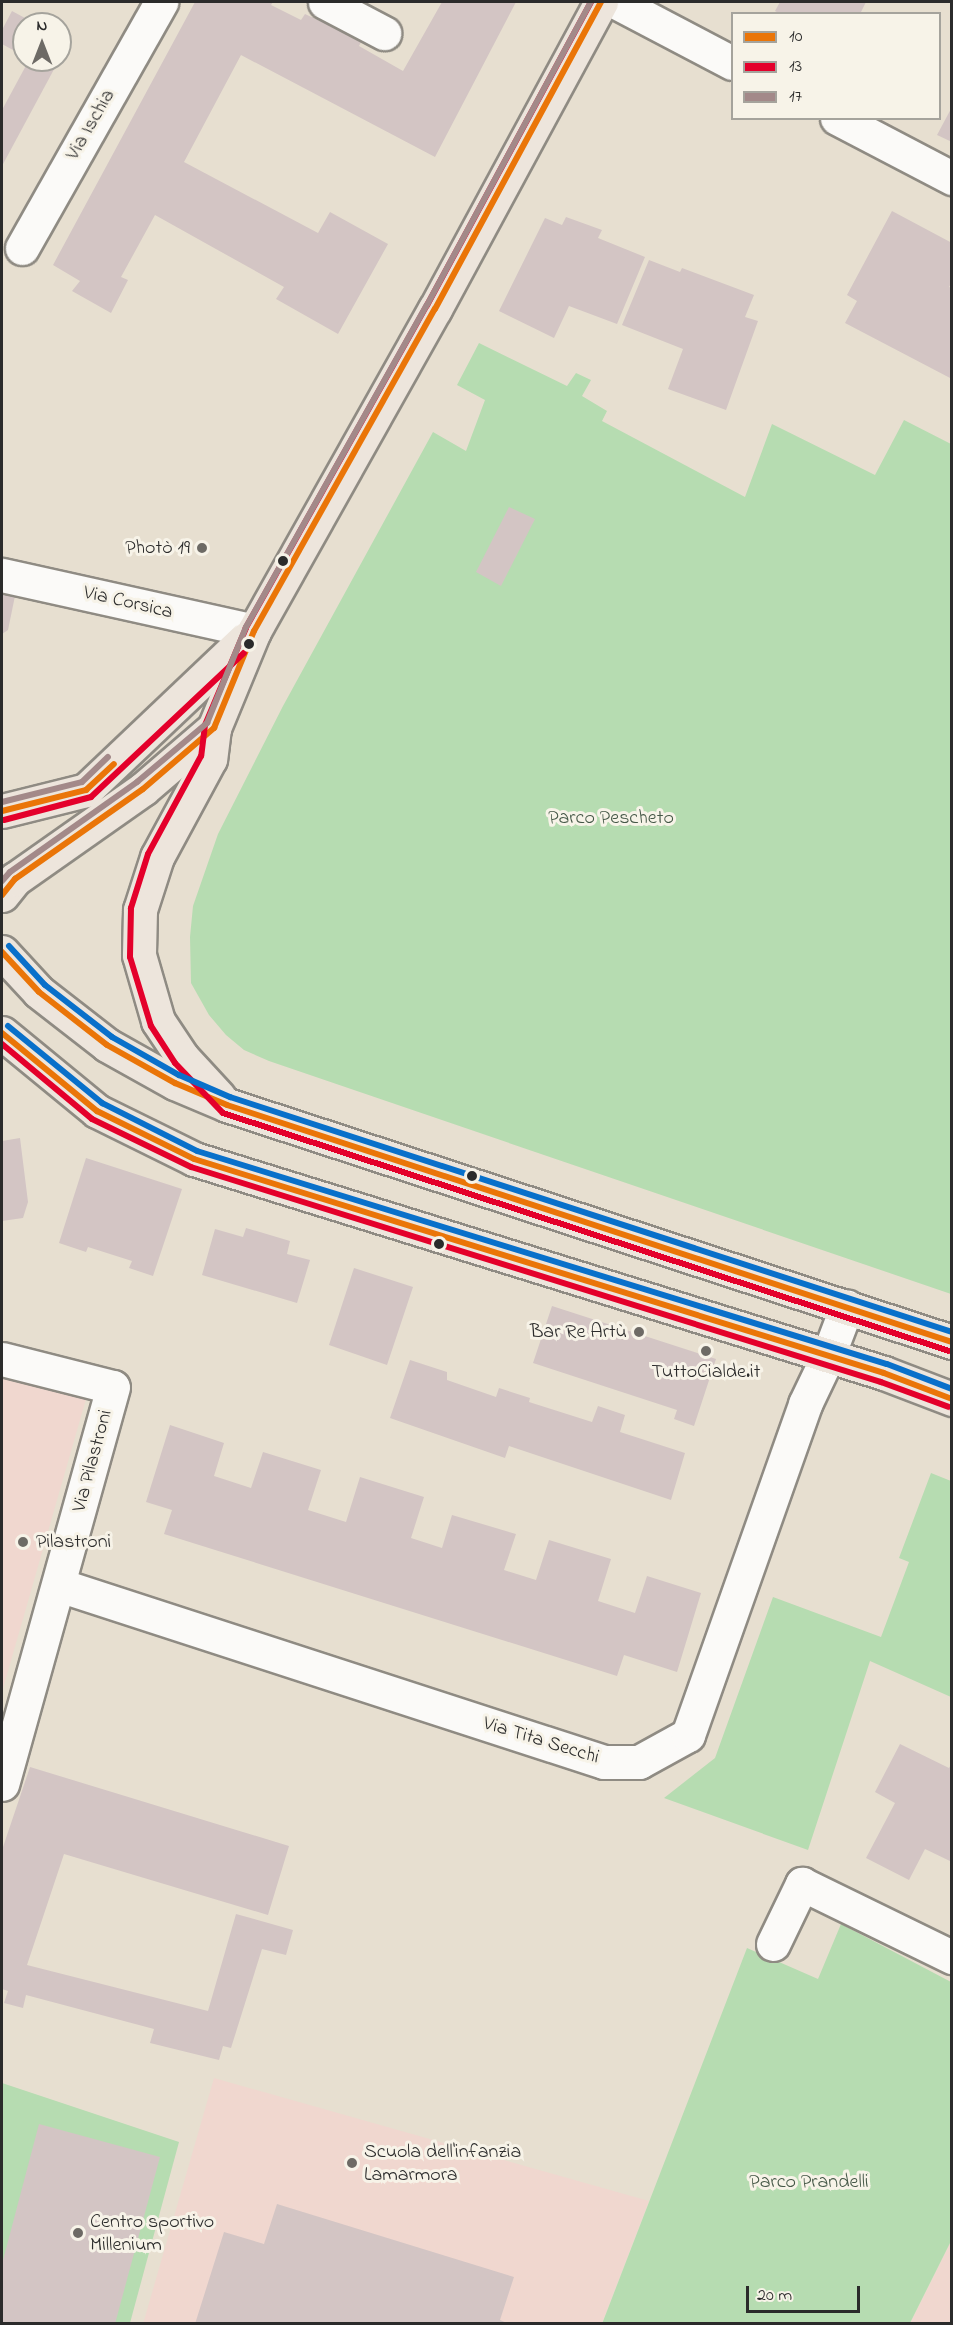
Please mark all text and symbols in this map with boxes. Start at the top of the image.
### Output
north arrow [12,12,72,72]
legend [731,12,941,120]
text: N [37,14,47,38]
text: 10 [789,24,803,50]
text: 13 [789,54,802,80]
text: 17 [789,84,802,110]
street label: Via Ischia [61,85,121,165]
place label: Photò 19 [125,536,190,560]
marker: Photò 19 [195,541,209,555]
unlabelled marker [277,555,289,567]
street label: Via Corsica [81,581,175,625]
unlabelled marker [243,638,255,650]
park label: Parco Pescheto [548,806,674,830]
unlabelled marker [466,1170,478,1182]
unlabelled marker [433,1238,445,1250]
place label: Bar Re Artù [530,1320,627,1344]
marker: Bar Re Artù [632,1325,646,1339]
marker: TuttoCialde.it [699,1344,713,1358]
place label: TuttoCialde.it [652,1360,760,1384]
street label: Via Pilastroni [68,1407,118,1515]
place label: Pilastroni [36,1530,111,1554]
marker: Pilastroni [14,1533,32,1551]
street label: Via Tita Secchi [480,1712,602,1770]
place label: Scuola dell'infanzia Lamarmora [364,2140,521,2187]
marker: Scuola dell'infanzia Lamarmora [345,2156,359,2170]
park label: Parco Prandelli [749,2170,869,2194]
place label: Centro sportivo Millenium [90,2210,214,2257]
marker: Centro sportivo Millenium [71,2226,85,2240]
scale bar [749,2274,863,2312]
text: 20 m [757,2283,792,2309]

